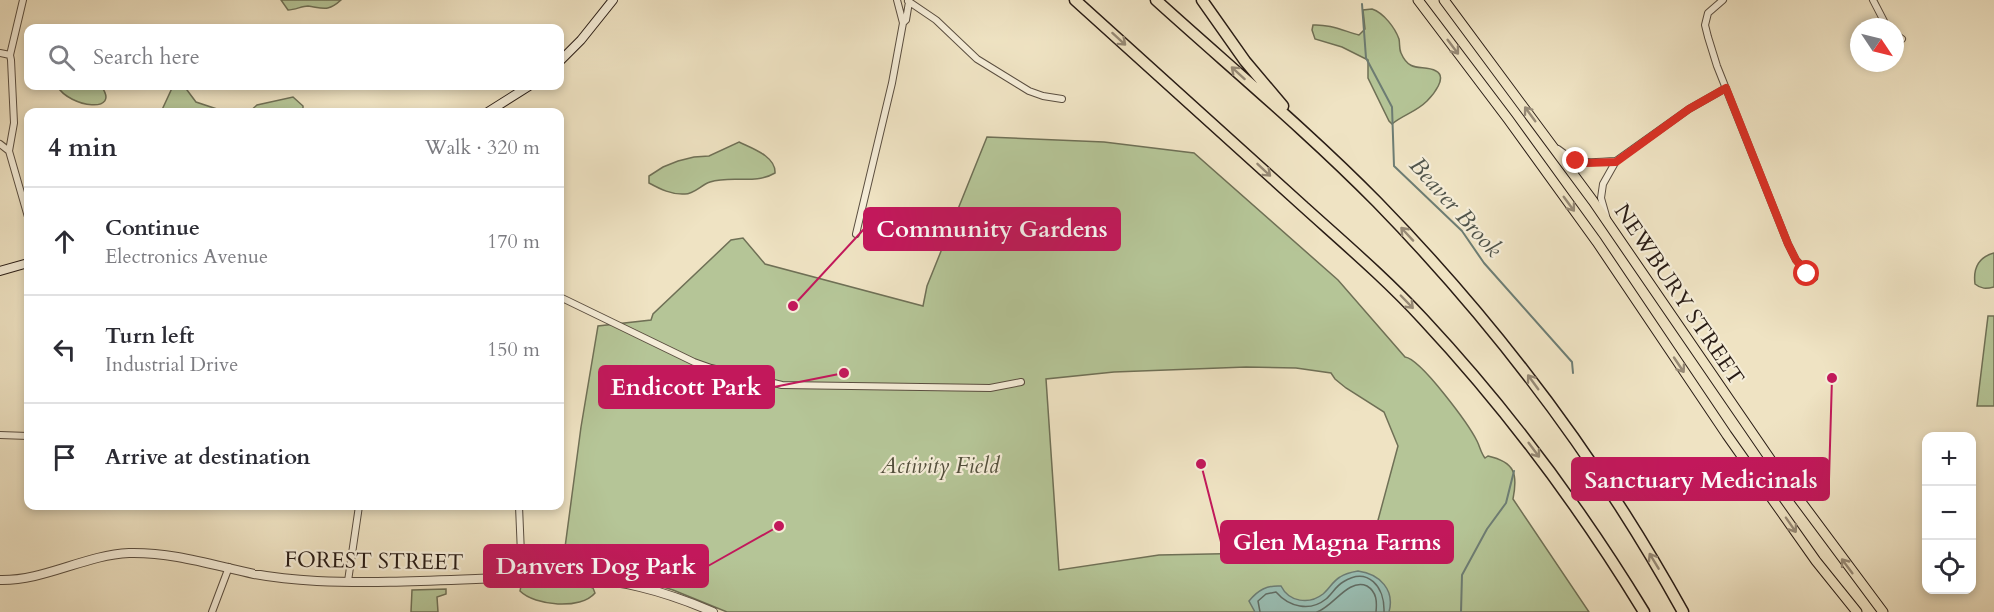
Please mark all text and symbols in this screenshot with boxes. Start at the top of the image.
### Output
north arrow [1850,18,1904,72]
search box [24,24,564,90]
one-way arrow [1111,32,1126,46]
one-way arrow [1447,38,1460,54]
icon: search [45,41,78,74]
text: Search here [93,42,200,72]
one-way arrow [1231,66,1246,80]
one-way arrow [1524,106,1536,122]
text: 4 min [48,130,117,165]
text: Walk · 320 m [425,134,540,161]
route end [1562,147,1588,173]
water label: Beaver Brook [1401,150,1510,265]
one-way arrow [1256,163,1271,177]
one-way arrow [1563,195,1575,211]
street label: NEWBURY STREET [1607,198,1751,391]
callout: Community Gardens [864,208,1120,250]
text: Continue [105,213,200,243]
text: Community Gardens [876,213,1108,246]
icon: ahead [48,225,81,258]
one-way arrow [1400,227,1414,242]
text: 170 m [487,228,540,255]
text: Electronics Avenue [105,243,268,270]
route start [1793,260,1819,286]
one-way arrow [1399,295,1414,310]
text: Turn left [105,321,194,351]
icon: left [48,333,81,366]
text: 150 m [487,336,540,363]
text: Industrial Drive [105,351,238,378]
one-way arrow [1673,356,1685,372]
callout: Endicott Park [599,366,774,408]
text: Endicott Park [611,371,762,404]
one-way arrow [1527,375,1540,391]
map controls [1922,432,1976,594]
button: + [1922,432,1976,486]
icon: arrive [48,441,81,474]
text: Arrive at destination [105,442,310,472]
one-way arrow [1527,442,1540,458]
park label: Activity Field [880,451,1001,481]
callout: Sanctuary Medicinals [1572,458,1829,500]
text: Sanctuary Medicinals [1584,464,1818,497]
button: − [1922,486,1976,540]
one-way arrow [1785,516,1797,532]
callout: Glen Magna Farms [1221,521,1453,563]
text: Glen Magna Farms [1233,526,1441,559]
button: locate [1922,540,1976,594]
street label: FOREST STREET [284,544,464,578]
callout: Danvers Dog Park [484,545,708,587]
text: Danvers Dog Park [496,550,696,583]
one-way arrow [1648,553,1660,570]
one-way arrow [1841,558,1853,574]

